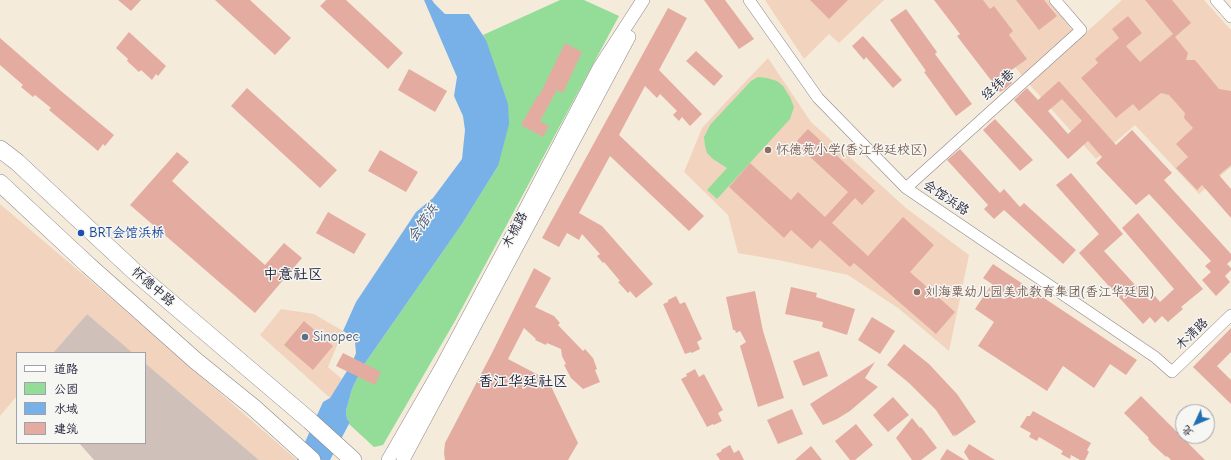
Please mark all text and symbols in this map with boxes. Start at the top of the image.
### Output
street label: 经纬巷 [978,66,1018,104]
place label: 怀德苑小学(香江华廷校区) [776,142,927,158]
marker: 怀德苑小学(香江华廷校区) [763,145,773,155]
street label: 会馆浜路 [920,177,972,219]
water label: 会馆浜 [404,201,442,245]
street label: 木梳路 [499,209,531,251]
place label: BRT会馆浜桥 [89,225,164,241]
marker: BRT会馆浜桥 [76,228,86,238]
street label: 怀德中路 [128,264,178,310]
district label: 中意社区 [263,266,323,284]
place label: 刘海粟幼儿园美术教育集团(香江华廷园) [925,284,1154,300]
marker: 刘海粟幼儿园美术教育集团(香江华廷园) [912,287,922,297]
street label: 木清路 [1173,315,1211,353]
place label: Sinopec [313,329,359,345]
marker: Sinopec [300,332,310,342]
legend [16,352,146,444]
text: 道路 [54,361,78,376]
district label: 香江华廷社区 [478,373,568,391]
text: 公园 [54,381,78,396]
text: 水域 [54,401,78,416]
north arrow [1175,404,1215,444]
text: 建筑 [54,421,78,436]
text: 北 [1178,423,1196,440]

